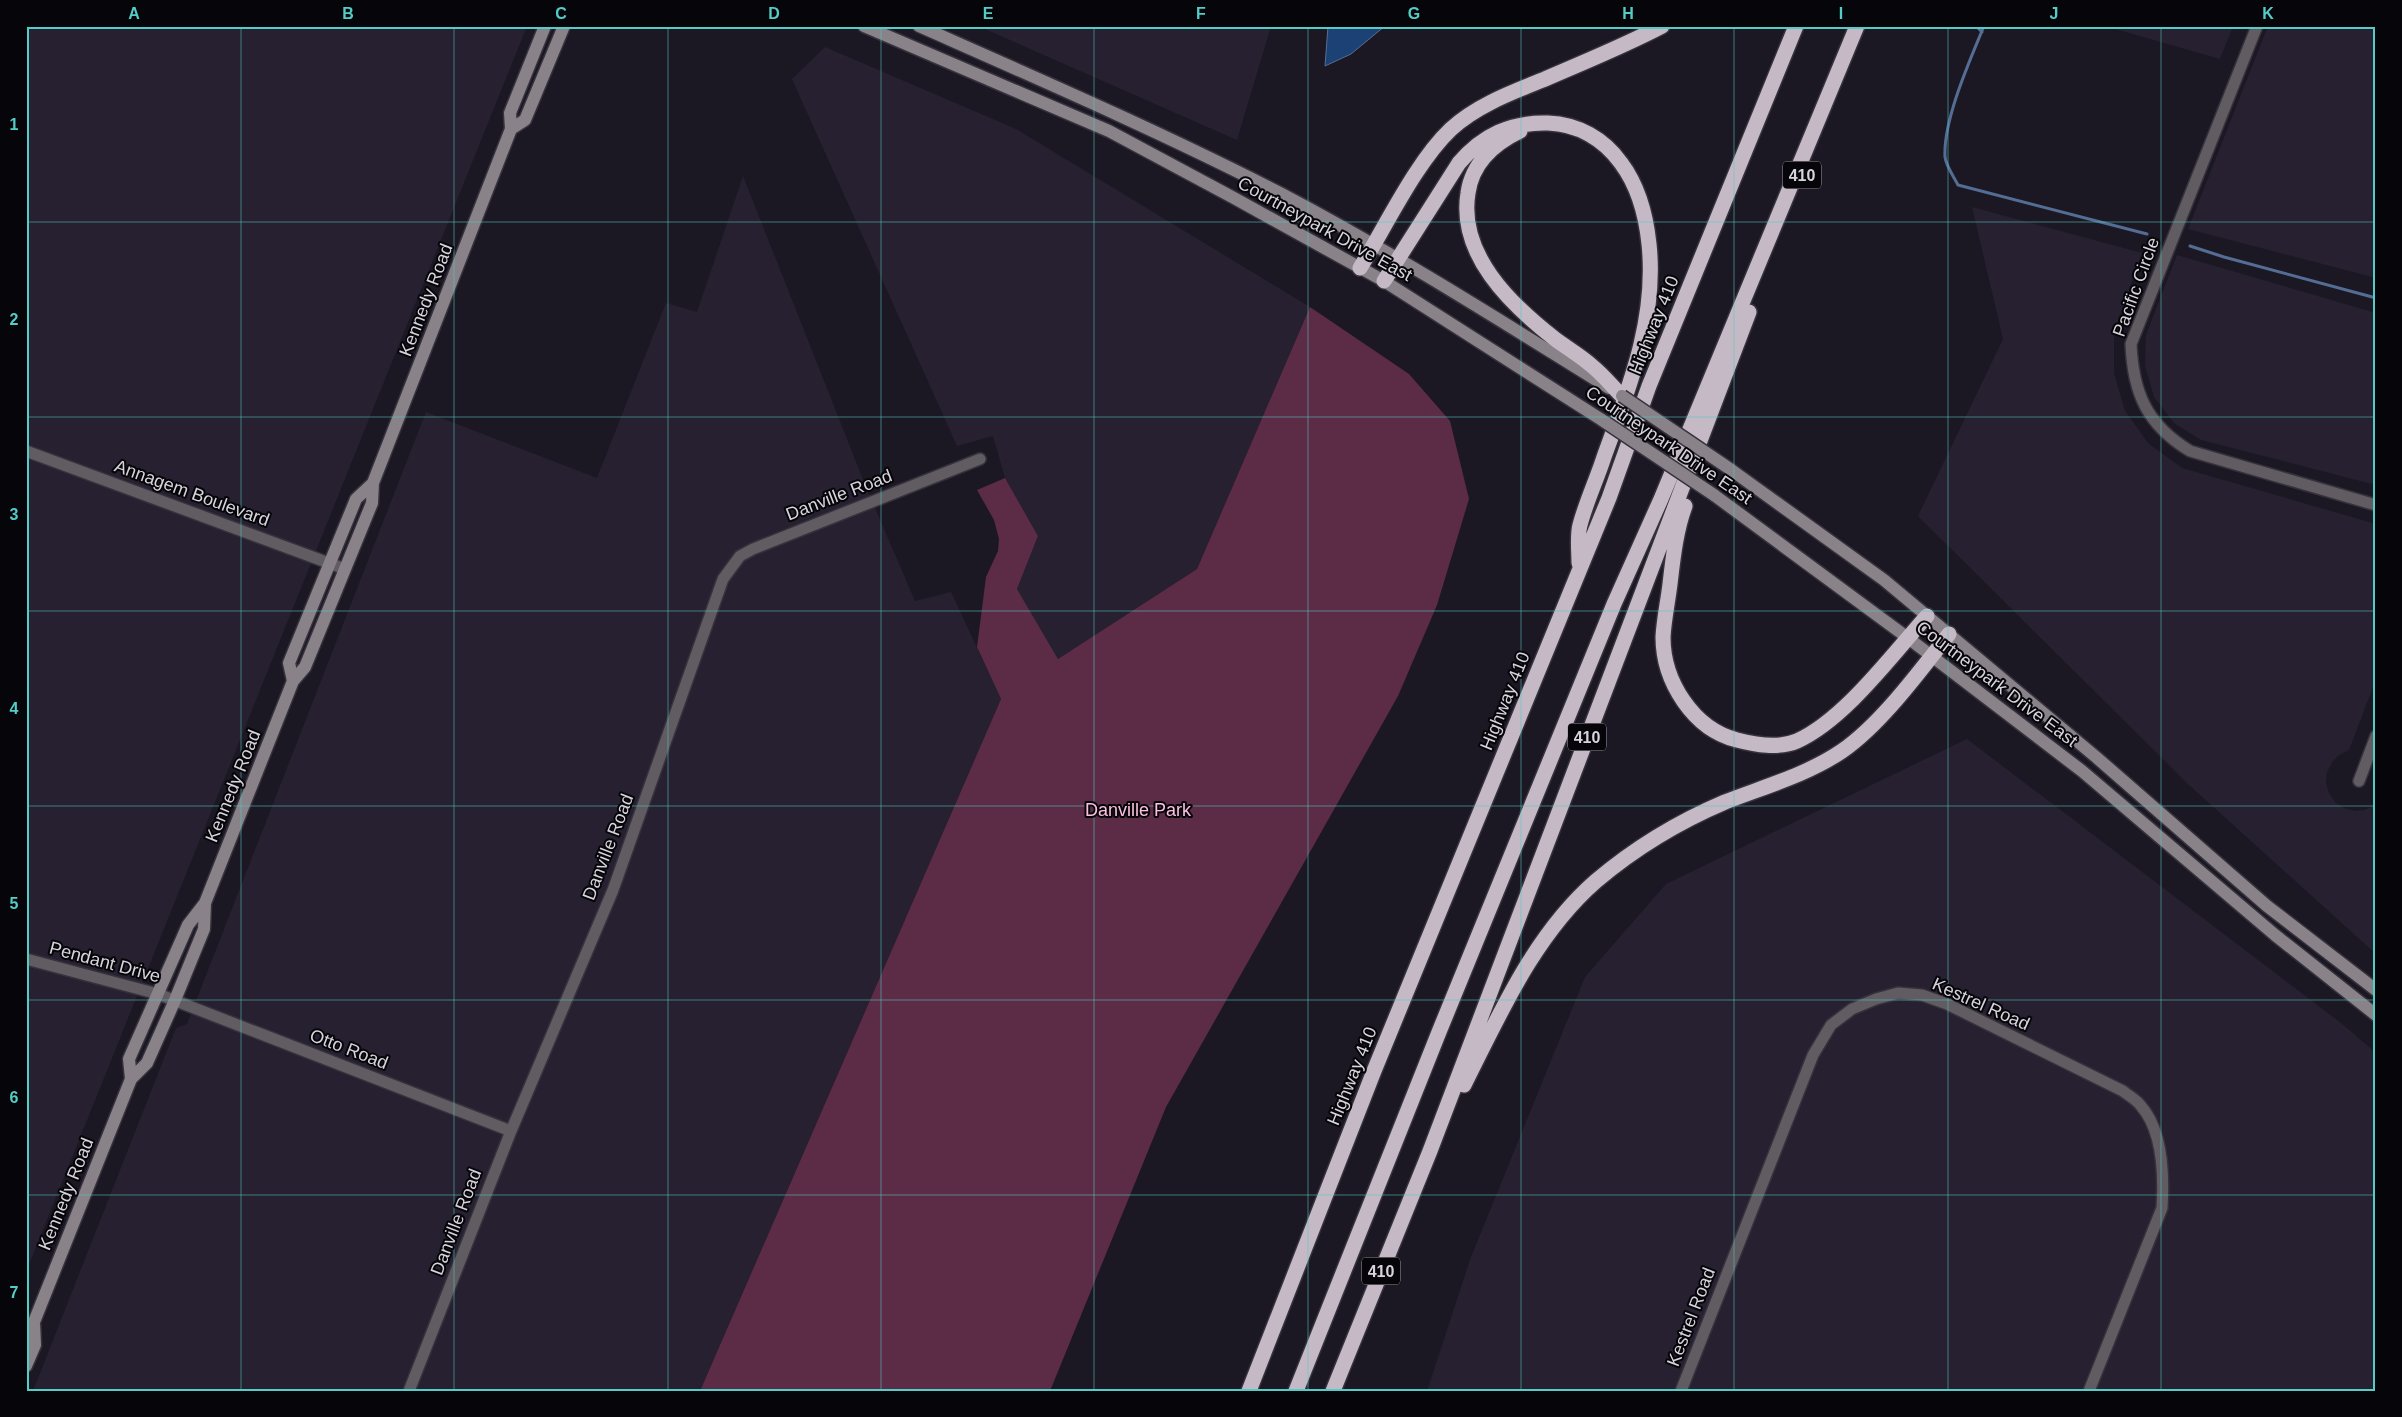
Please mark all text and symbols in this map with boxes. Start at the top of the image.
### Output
text: A [128,5,140,22]
text: B [342,5,354,22]
text: C [555,5,567,22]
text: D [768,5,780,22]
text: E [983,5,994,22]
text: F [1196,5,1206,22]
text: G [1408,5,1420,22]
text: H [1622,5,1634,22]
text: I [1839,5,1843,22]
text: J [2050,5,2058,22]
text: K [2262,5,2274,22]
text: 1 [10,116,19,133]
road number: 410 [1783,162,1821,188]
street label: Courtneypark Drive East [1234,173,1416,285]
street label: Pacific Circle [2109,235,2163,339]
street label: Kennedy Road [395,241,457,359]
street label: Highway 410 [1625,273,1683,377]
text: 2 [10,311,19,328]
street label: Courtneypark Drive East [1582,382,1756,508]
street label: Annagem Boulevard [112,456,272,530]
street label: Danville Road [783,466,895,524]
text: 3 [10,506,19,523]
street label: Courtneypark Drive East [1913,617,2081,751]
street label: Highway 410 [1476,649,1534,753]
text: 4 [10,700,19,717]
road number: 410 [1568,724,1606,750]
street label: Kennedy Road [201,727,265,845]
street label: Danville Road [579,791,637,903]
park label: Danville Park [1085,800,1192,820]
text: 5 [10,895,19,912]
street label: Pendant Drive [47,938,163,986]
street label: Kestrel Road [1929,974,2033,1034]
street label: Highway 410 [1323,1024,1381,1128]
street label: Otto Road [307,1025,391,1073]
text: 6 [10,1089,19,1106]
street label: Kennedy Road [34,1135,98,1253]
street label: Danville Road [427,1166,485,1278]
road number: 410 [1362,1258,1400,1284]
street label: Kestrel Road [1663,1265,1719,1369]
text: 7 [10,1284,19,1301]

